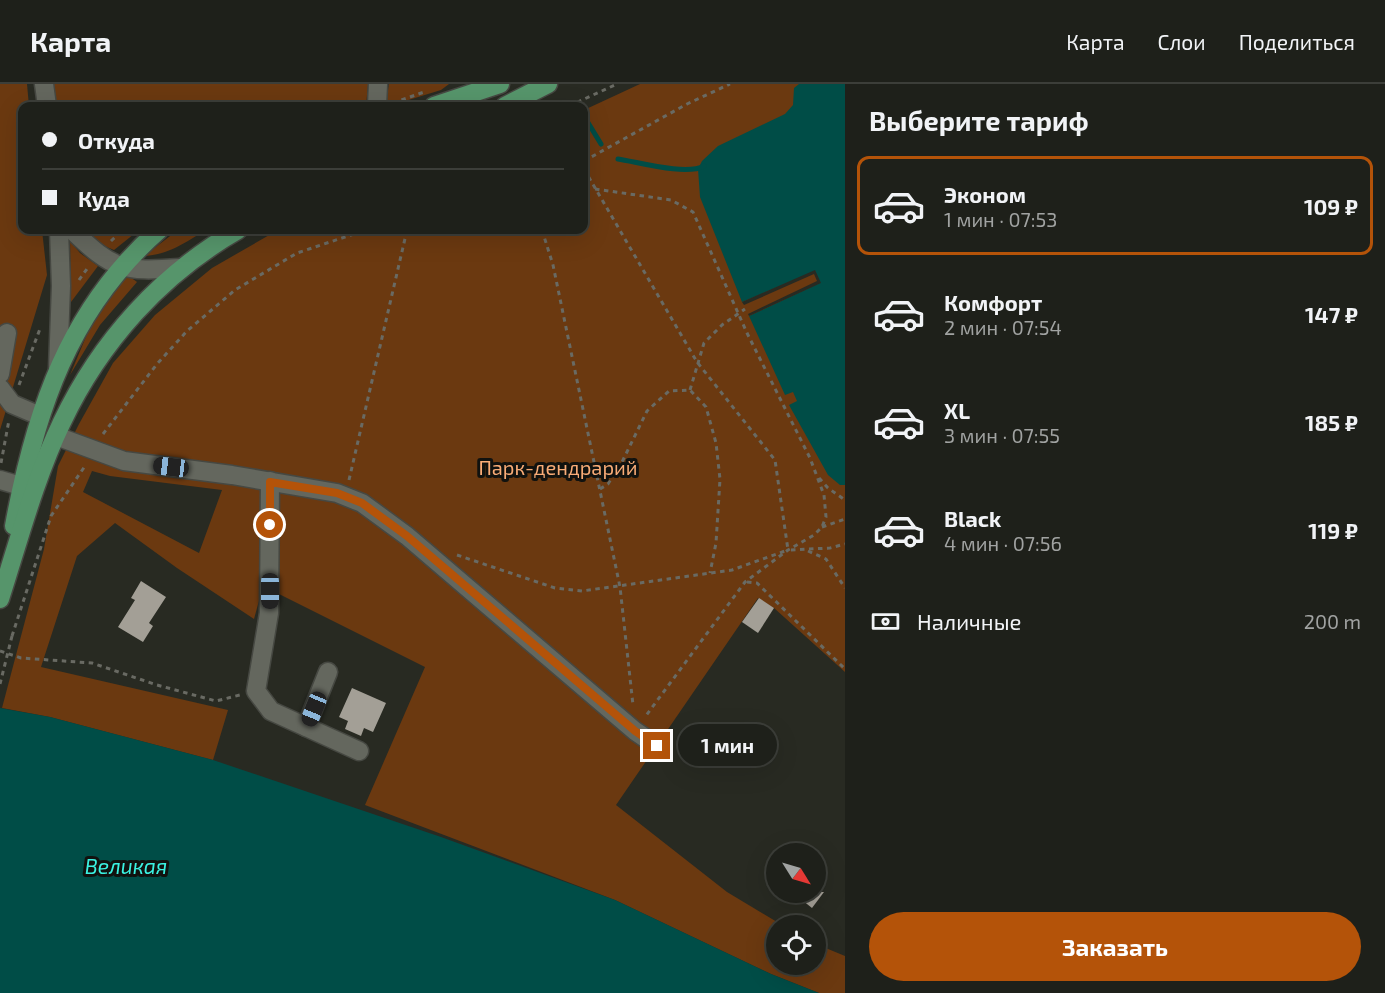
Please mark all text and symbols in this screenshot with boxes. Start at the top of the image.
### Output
text: Карта [30,24,111,58]
text: Карта [1066,29,1125,54]
text: Слои [1158,29,1206,54]
text: Поделиться [1239,29,1355,54]
text: Выберите тариф [869,104,1089,136]
text: Откуда [78,127,155,153]
icon: car [872,179,926,233]
text: Эконом [944,181,1026,207]
text: Куда [78,185,130,211]
text: 109 ₽ [1304,193,1358,219]
text: 1 мин · 07:53 [944,207,1057,231]
icon: car [872,287,926,341]
text: Комфорт [944,289,1042,315]
text: 147 ₽ [1305,301,1358,327]
text: 2 мин · 07:54 [944,315,1062,339]
icon: car [872,395,926,449]
text: XL [944,397,970,423]
text: 185 ₽ [1305,409,1358,435]
text: 3 мин · 07:55 [944,423,1060,447]
park label: Парк-дендрарий [478,455,638,479]
car [152,456,190,478]
icon: car [872,503,926,557]
text: Black [944,505,1001,531]
route start [256,511,283,538]
text: 119 ₽ [1308,517,1358,543]
text: 4 мин · 07:56 [944,531,1062,555]
car [261,573,279,609]
icon: cash [869,605,902,638]
text: Наличные [917,608,1021,634]
text: 200 m [1304,609,1361,633]
car [299,689,329,729]
callout: 1 мин [678,725,777,767]
route end [643,732,670,759]
text: 1 мин [701,733,754,757]
north arrow [766,843,826,903]
map controls [766,843,826,975]
water label: Великая [85,853,167,878]
button: Заказать [869,912,1361,981]
button: locate [766,915,826,975]

